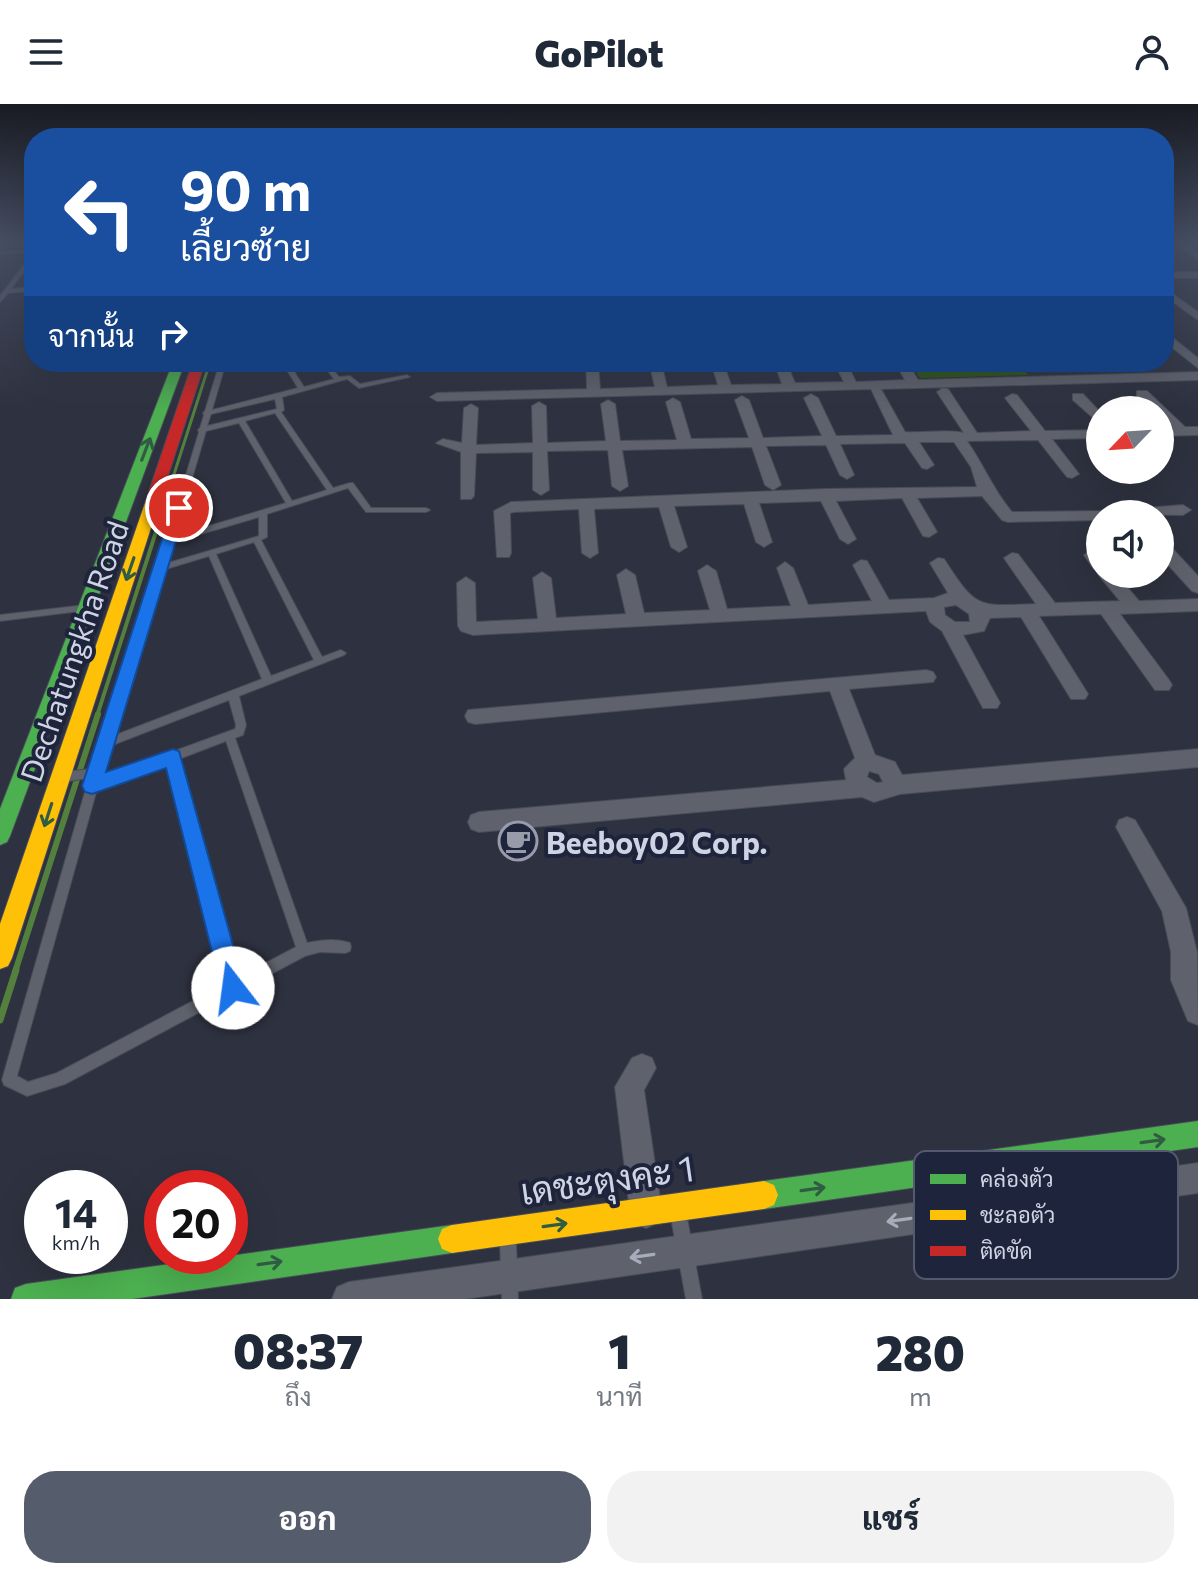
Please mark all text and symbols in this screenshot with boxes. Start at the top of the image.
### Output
icon: menu [24,30,68,74]
text: GoPilot [534,30,664,74]
icon: person [1130,30,1174,74]
text: 90 m [180,154,311,223]
icon: left [48,160,152,264]
text: เลี้ยวซ้าย [180,224,311,268]
icon: right [151,312,195,356]
text: จากนั้น [48,316,135,353]
north arrow [1086,396,1174,484]
map controls [1086,396,1174,588]
one-way arrow [140,437,154,462]
pin [145,474,213,542]
icon: arrive [157,486,201,530]
button: sound [1086,500,1174,588]
street label: Dechatungkha Road [11,516,135,786]
one-way arrow [122,556,137,581]
one-way arrow [39,803,54,828]
cafe icon: Beeboy02 Corp. [497,820,539,862]
place label: Beeboy02 Corp. [546,823,768,860]
position arrow [191,946,275,1030]
one-way arrow [1140,1133,1165,1148]
street label: เดชะตุงคะ 1 [517,1144,697,1217]
legend [914,1151,1178,1279]
text: คล่องตัว [980,1165,1054,1192]
speed limit sign: 20 [144,1170,248,1274]
one-way arrow [799,1181,825,1196]
text: 14 [55,1187,97,1236]
text: ชะลอตัว [980,1201,1055,1228]
one-way arrow [887,1213,912,1228]
one-way arrow [542,1217,567,1232]
text: km/h [52,1230,100,1254]
text: ติดขัด [980,1237,1032,1264]
one-way arrow [629,1249,655,1264]
one-way arrow [257,1255,282,1270]
text: 08:37 [233,1320,363,1379]
text: 1 [608,1320,631,1379]
text: 280 [875,1322,965,1381]
text: ถึง [285,1380,312,1411]
text: นาที [596,1380,643,1411]
text: m [909,1380,932,1411]
button: ออก [24,1471,591,1563]
button: แชร์ [607,1471,1174,1563]

